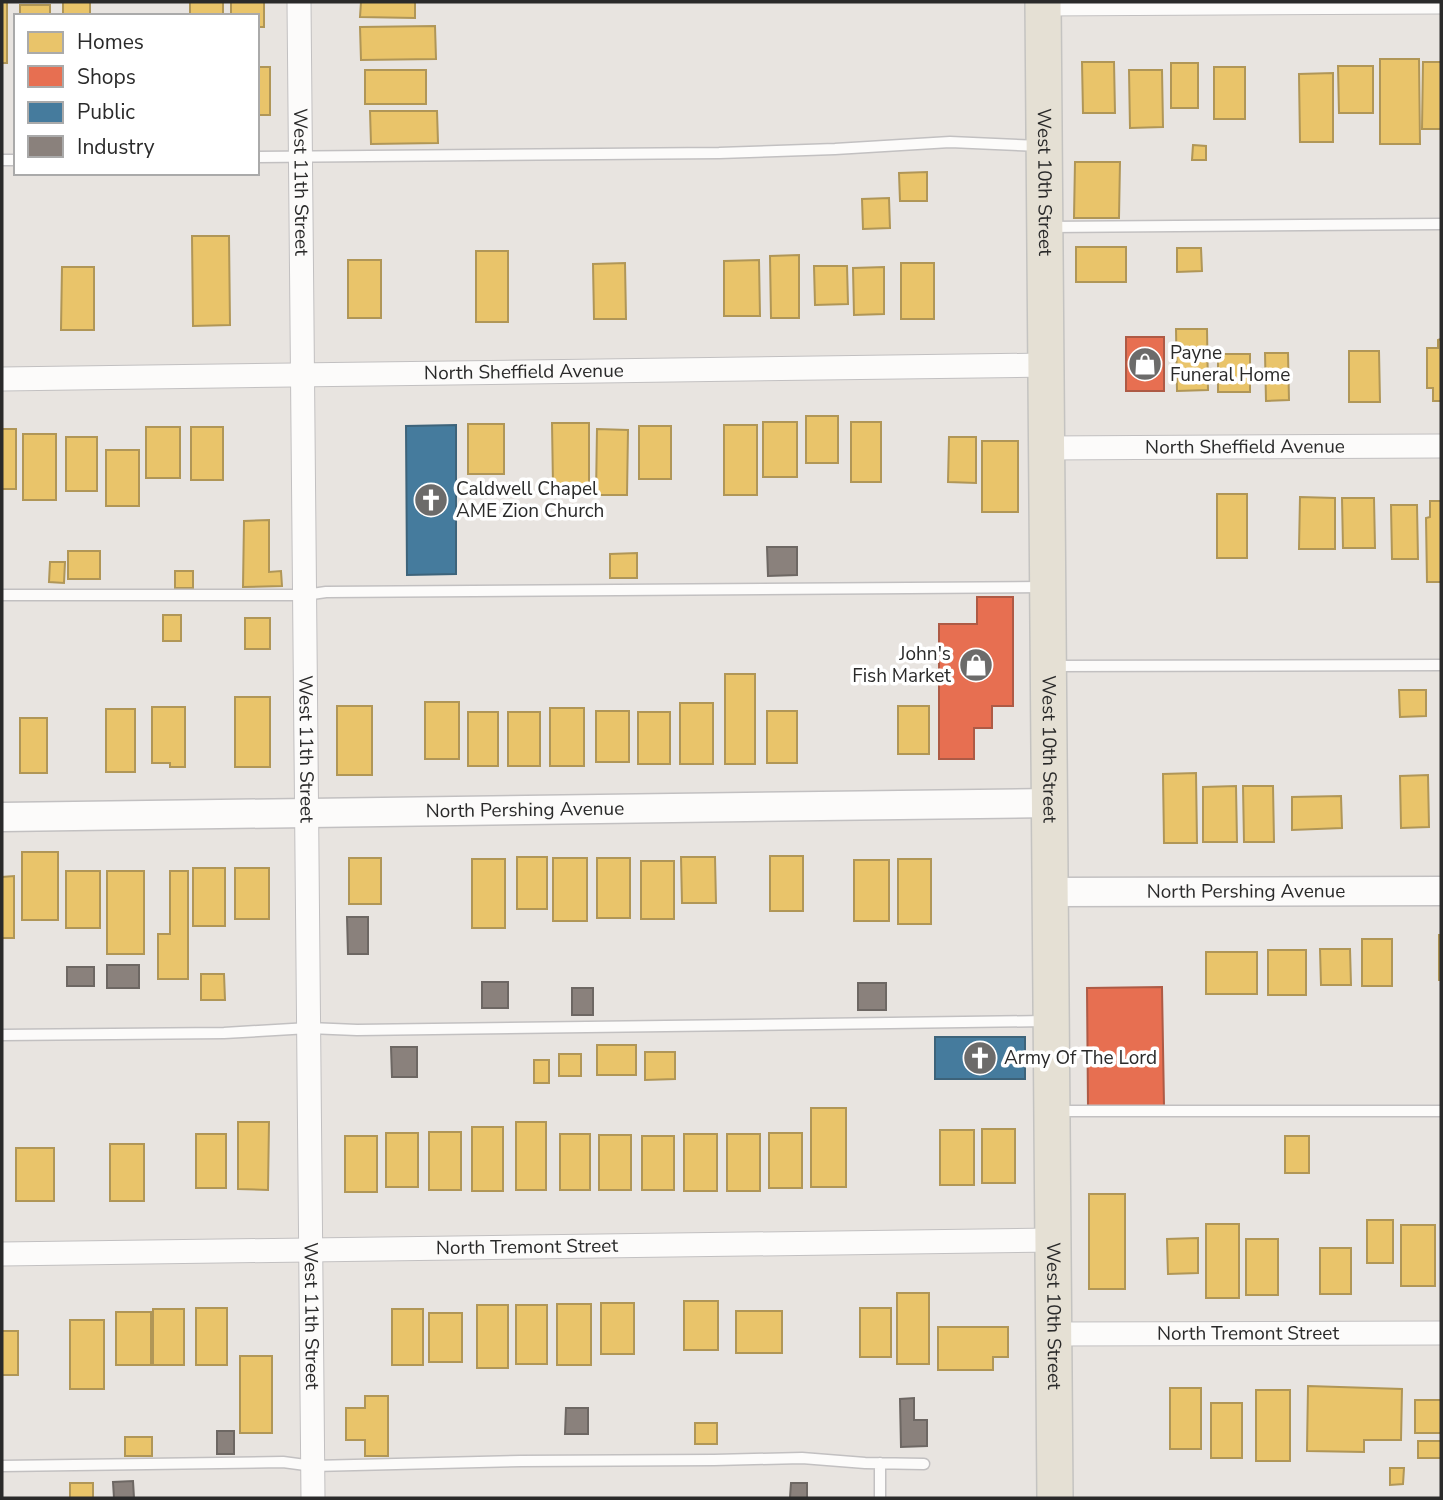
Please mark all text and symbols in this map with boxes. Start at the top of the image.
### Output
legend [14,14,259,175]
text: Homes [77,28,144,56]
text: Shops [77,63,136,91]
text: Public [77,98,135,126]
street label: West 11th Street [287,108,314,256]
street label: West 10th Street [1031,108,1058,256]
text: Industry [77,133,155,161]
place label: Payne Funeral Home [1170,340,1290,388]
shop icon: Payne Funeral Home [1126,345,1164,383]
street label: North Sheffield Avenue [424,358,624,386]
street label: North Sheffield Avenue [1145,433,1345,461]
place label: Caldwell Chapel AME Zion Church [456,476,604,524]
church icon: Caldwell Chapel AME Zion Church [412,481,450,519]
place label: John's Fish Market [852,641,951,689]
shop icon: John's Fish Market [957,646,995,684]
street label: West 11th Street [292,675,320,823]
street label: West 10th Street [1035,675,1063,823]
street label: North Pershing Avenue [425,796,624,824]
street label: North Pershing Avenue [1147,878,1345,905]
church icon: Army Of The Lord [961,1039,999,1077]
place label: Army Of The Lord [1004,1045,1157,1071]
street label: North Tremont Street [436,1233,619,1261]
street label: West 11th Street [298,1242,325,1390]
street label: West 10th Street [1040,1242,1067,1390]
street label: North Tremont Street [1157,1320,1339,1347]

